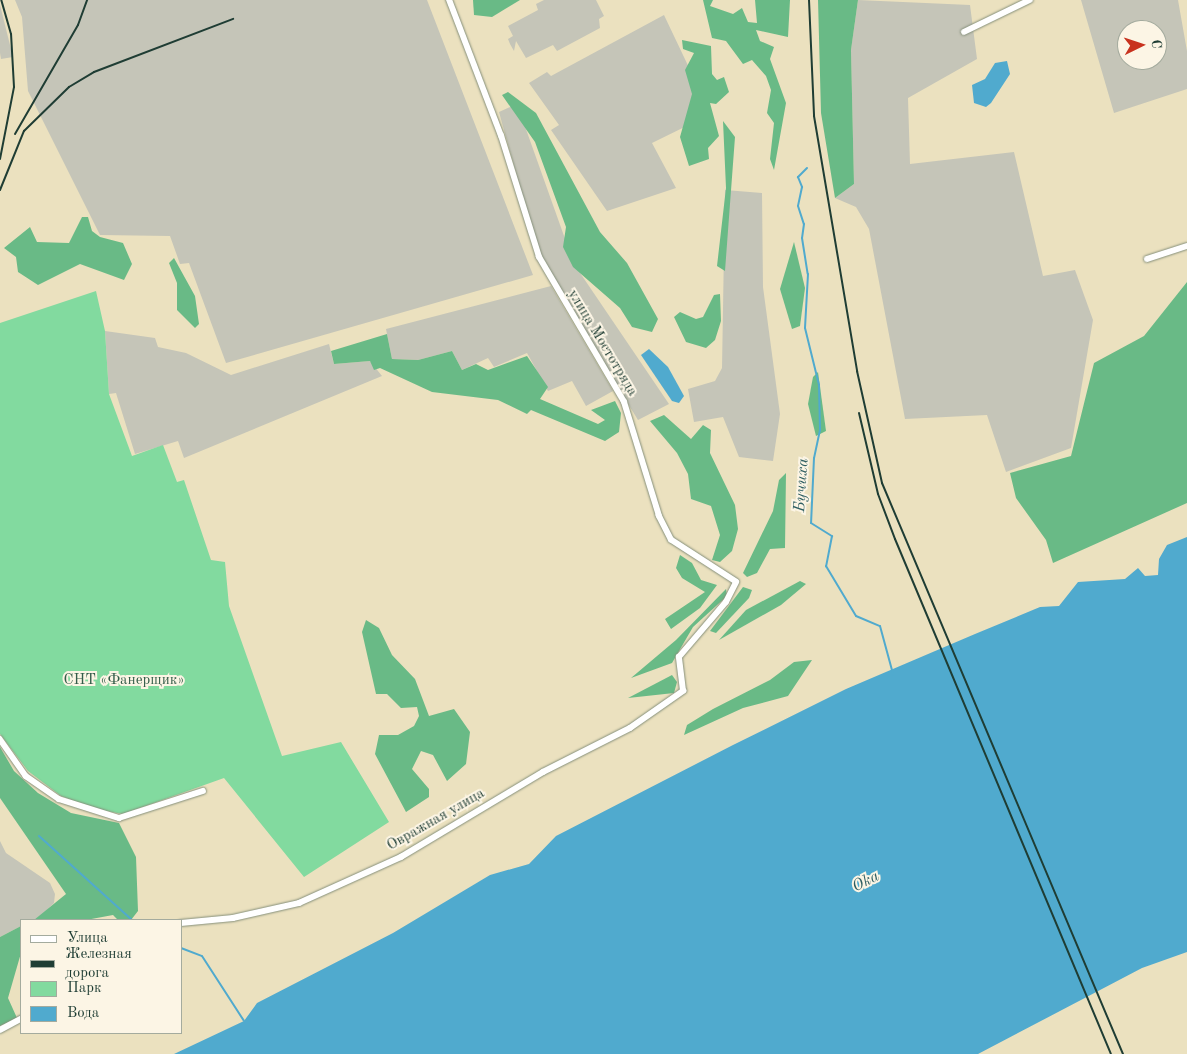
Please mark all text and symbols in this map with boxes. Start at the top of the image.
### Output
north arrow [1117,20,1167,70]
text: С [1149,39,1163,49]
street label: улица Мостотряда [563,286,641,400]
water label: Бучиха [791,457,813,513]
park label: СНТ «Фанерщик» [63,672,185,690]
street label: Овражная улица [384,785,488,855]
water label: Oka [849,867,883,897]
legend [20,919,182,1034]
text: Улица [67,931,108,946]
text: Железная дорога [65,947,132,981]
text: Парк [67,981,102,996]
text: Вода [67,1006,99,1021]

